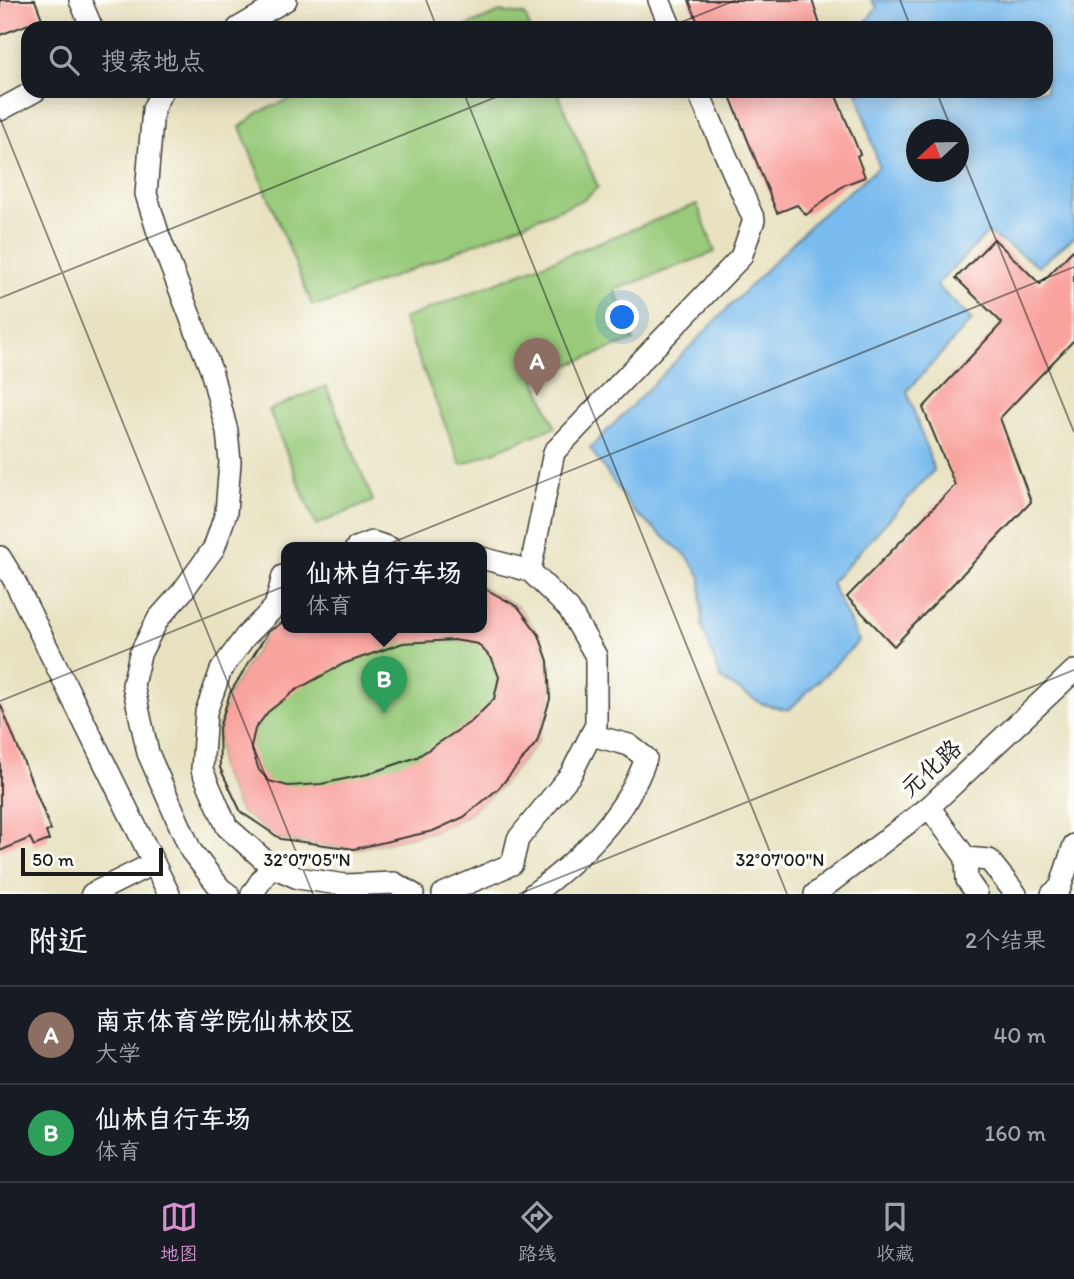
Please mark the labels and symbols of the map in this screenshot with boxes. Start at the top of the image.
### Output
north arrow [906,119,969,182]
your location [605,300,639,334]
pin: A [514,338,560,396]
pin: B [361,656,407,714]
street label: 元化路 [894,733,967,802]
scale bar [21,845,163,877]
text: 32°07'05"N [263,849,351,871]
text: 32°07'00"N [736,849,824,871]

